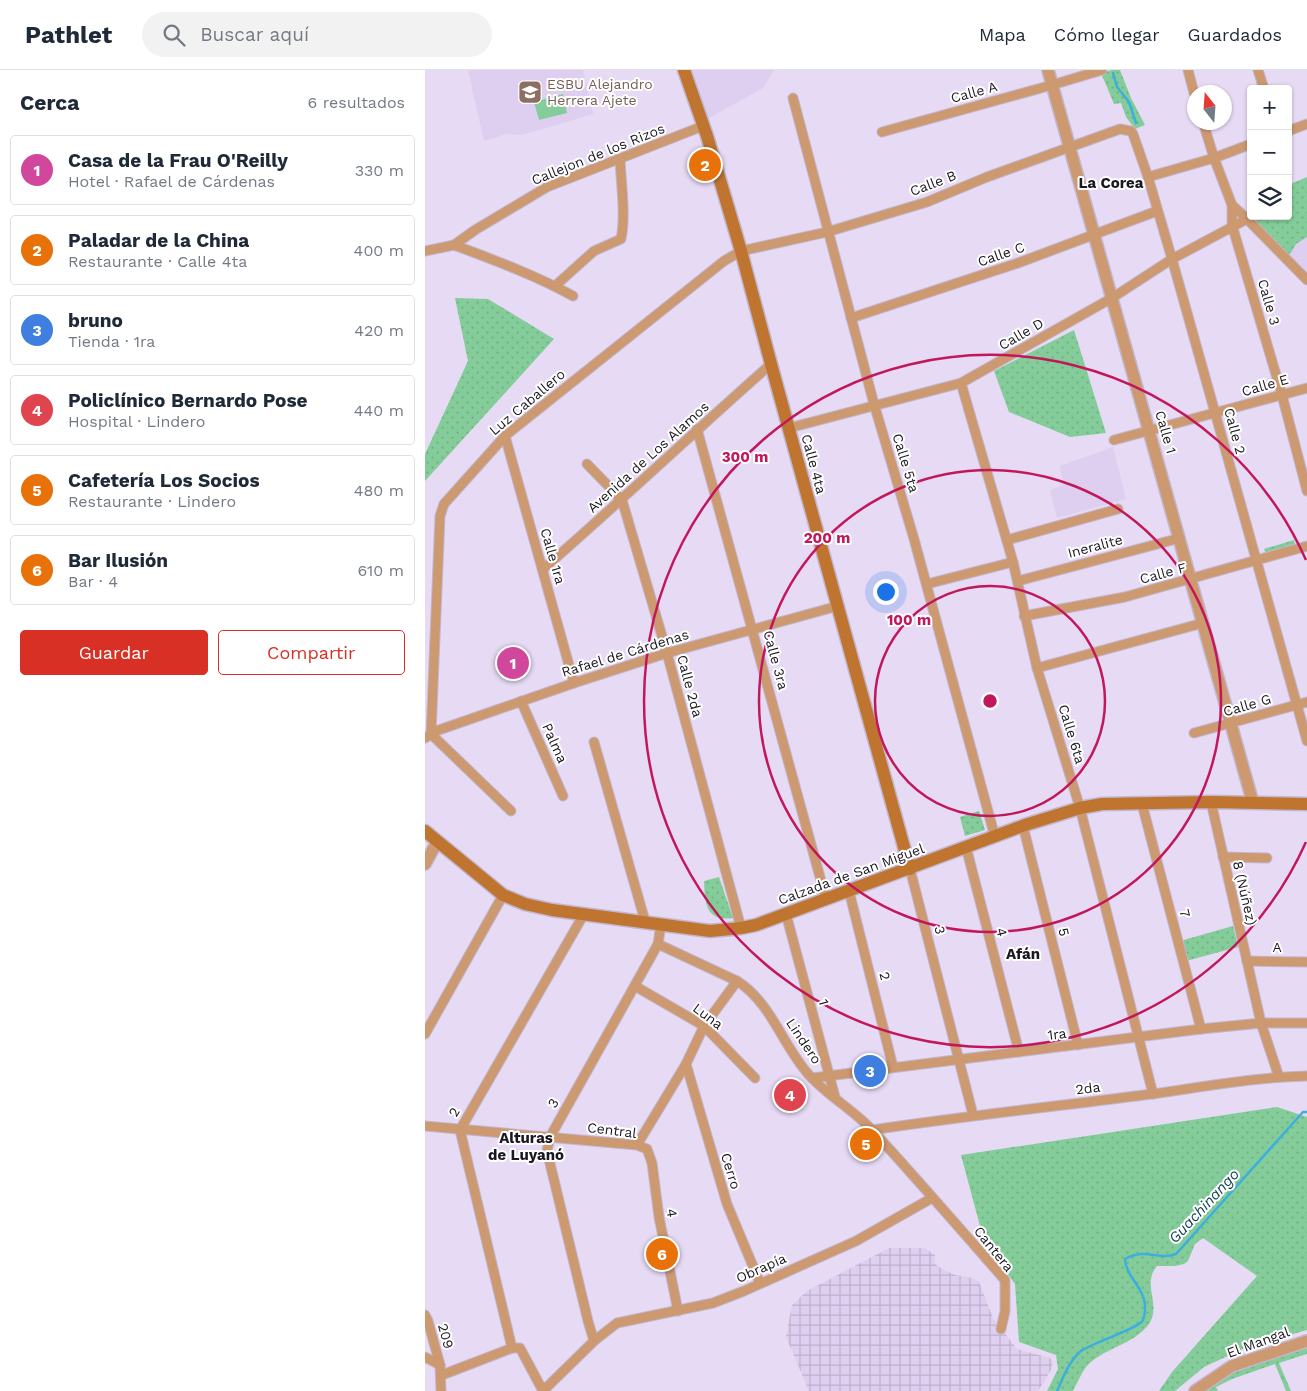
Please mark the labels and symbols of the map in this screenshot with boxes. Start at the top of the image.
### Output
place label: ESBU Alejandro Herrera Ajete [547,76,653,108]
street label: Calle A [949,78,999,106]
school or university icon: ESBU Alejandro Herrera Ajete [517,79,543,105]
north arrow [1187,85,1232,130]
street label: Callejon de los Rizos [529,120,667,188]
pin: 2 [689,146,721,184]
street label: Calle B [908,167,958,199]
district label: La Corea [1079,174,1144,192]
street label: Calle C [975,239,1027,269]
street label: Calle 3 [1255,277,1283,327]
street label: Calle D [996,315,1046,353]
street label: Luz Caballero [486,366,568,438]
street label: Calle E [1240,371,1290,399]
street label: Avenida de Los Alamos [584,398,712,516]
street label: Calle 2 [1221,406,1249,456]
street label: Calle 1 [1152,409,1180,455]
street label: Calle 4ta [798,432,830,496]
street label: Calle 5ta [889,432,923,495]
text: 300 m [722,448,768,466]
street label: Calle 1ra [537,526,569,586]
text: 200 m [804,529,850,547]
street label: Ineralite [1066,531,1124,561]
street label: Calle F [1138,559,1188,587]
your location [873,579,899,605]
text: 100 m [887,611,931,629]
street label: Rafael de Cárdenas [559,626,691,680]
street label: Calle 3ra [760,629,792,691]
pin: 1 [497,644,529,682]
street label: Calle 2da [674,653,706,719]
street label: Calle G [1221,691,1273,719]
centre of rings [981,692,999,710]
street label: Calle 6ta [1055,702,1089,766]
street label: Palma [539,721,571,766]
street label: Calzada de San Miguel [776,840,927,908]
street label: 8 (Núñez) [1230,859,1260,927]
street label: 7 [1176,907,1194,919]
street label: 3 [931,924,949,936]
street label: 4 [993,926,1011,938]
street label: 5 [1055,926,1073,938]
street label: A [1272,939,1282,955]
district label: Afán [1006,945,1040,963]
street label: 2 [876,970,894,982]
street label: 1 [816,997,832,1007]
street label: Luna [690,1000,726,1032]
street label: Lindero [783,1015,825,1067]
street label: 1ra [1047,1025,1067,1043]
pin: 3 [854,1052,886,1090]
pin: 4 [774,1076,806,1114]
street label: 2da [1075,1079,1101,1097]
street label: 3 [544,1095,562,1111]
street label: 2 [445,1104,463,1120]
street label: Central [586,1119,638,1141]
pin: 5 [850,1125,882,1163]
district label: Alturas de Luyanó [488,1129,564,1164]
street label: Cerro [718,1151,744,1191]
water label: Guachinango [1165,1165,1243,1247]
street label: 4 [663,1208,681,1218]
street label: Cantera [971,1223,1017,1275]
pin: 6 [646,1235,678,1273]
street label: Obrapía [734,1250,789,1286]
street label: 209 [435,1322,457,1350]
street label: El Mangal [1224,1323,1292,1361]

